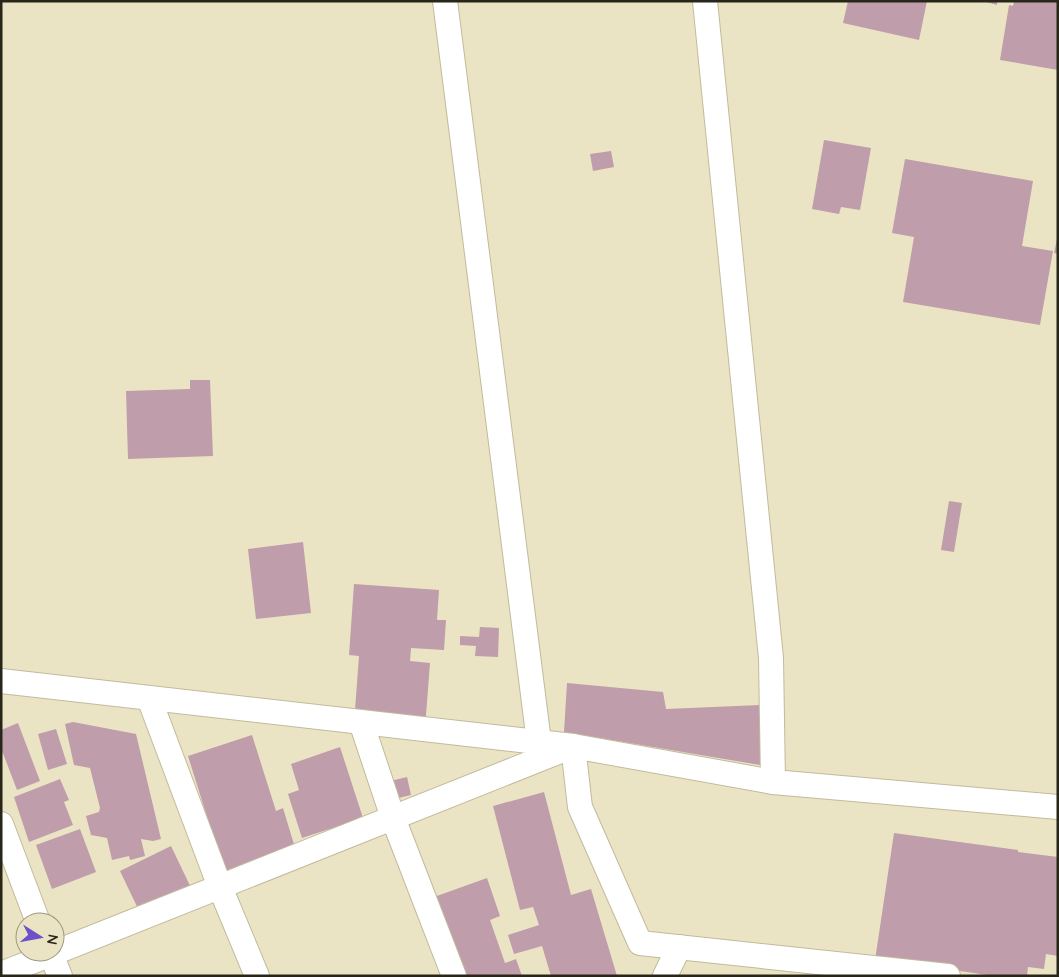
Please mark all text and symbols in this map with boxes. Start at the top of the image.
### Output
north arrow [15,912,65,962]
text: N [43,933,63,946]

